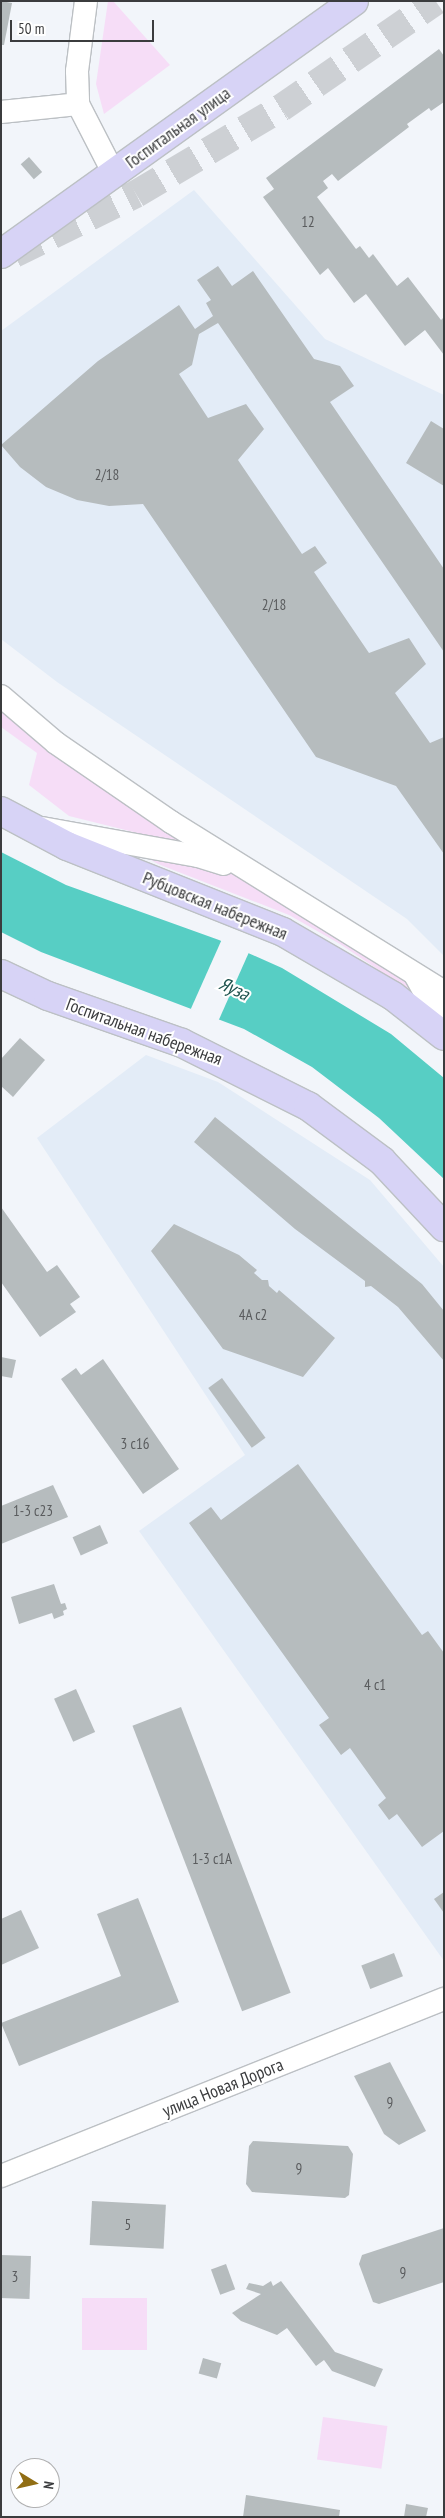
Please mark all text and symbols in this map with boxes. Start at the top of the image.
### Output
scale bar [12,10,156,42]
text: 50 m [18,19,44,38]
street label: Госпитальная улица [121,83,235,173]
house number: 12 [301,213,315,231]
house number: 2/18 [95,466,119,484]
house number: 2/18 [262,596,286,614]
street label: Рубцовская набережная [140,867,290,945]
water label: Яуза [216,972,252,1006]
street label: Госпитальная набережная [63,994,225,1070]
house number: 4А с2 [238,1306,268,1324]
house number: 3 с16 [121,1435,149,1453]
house number: 1-3 с23 [13,1502,53,1520]
house number: 4 с1 [364,1676,386,1694]
house number: 1-3 с1А [192,1850,232,1868]
street label: улица Новая Дорога [159,2054,287,2122]
house number: 9 [387,2094,393,2112]
house number: 9 [296,2160,302,2178]
house number: 5 [125,2216,131,2234]
house number: 9 [400,2264,406,2282]
house number: 3 [12,2268,18,2286]
north arrow [10,2458,60,2508]
text: N [39,2480,58,2490]

